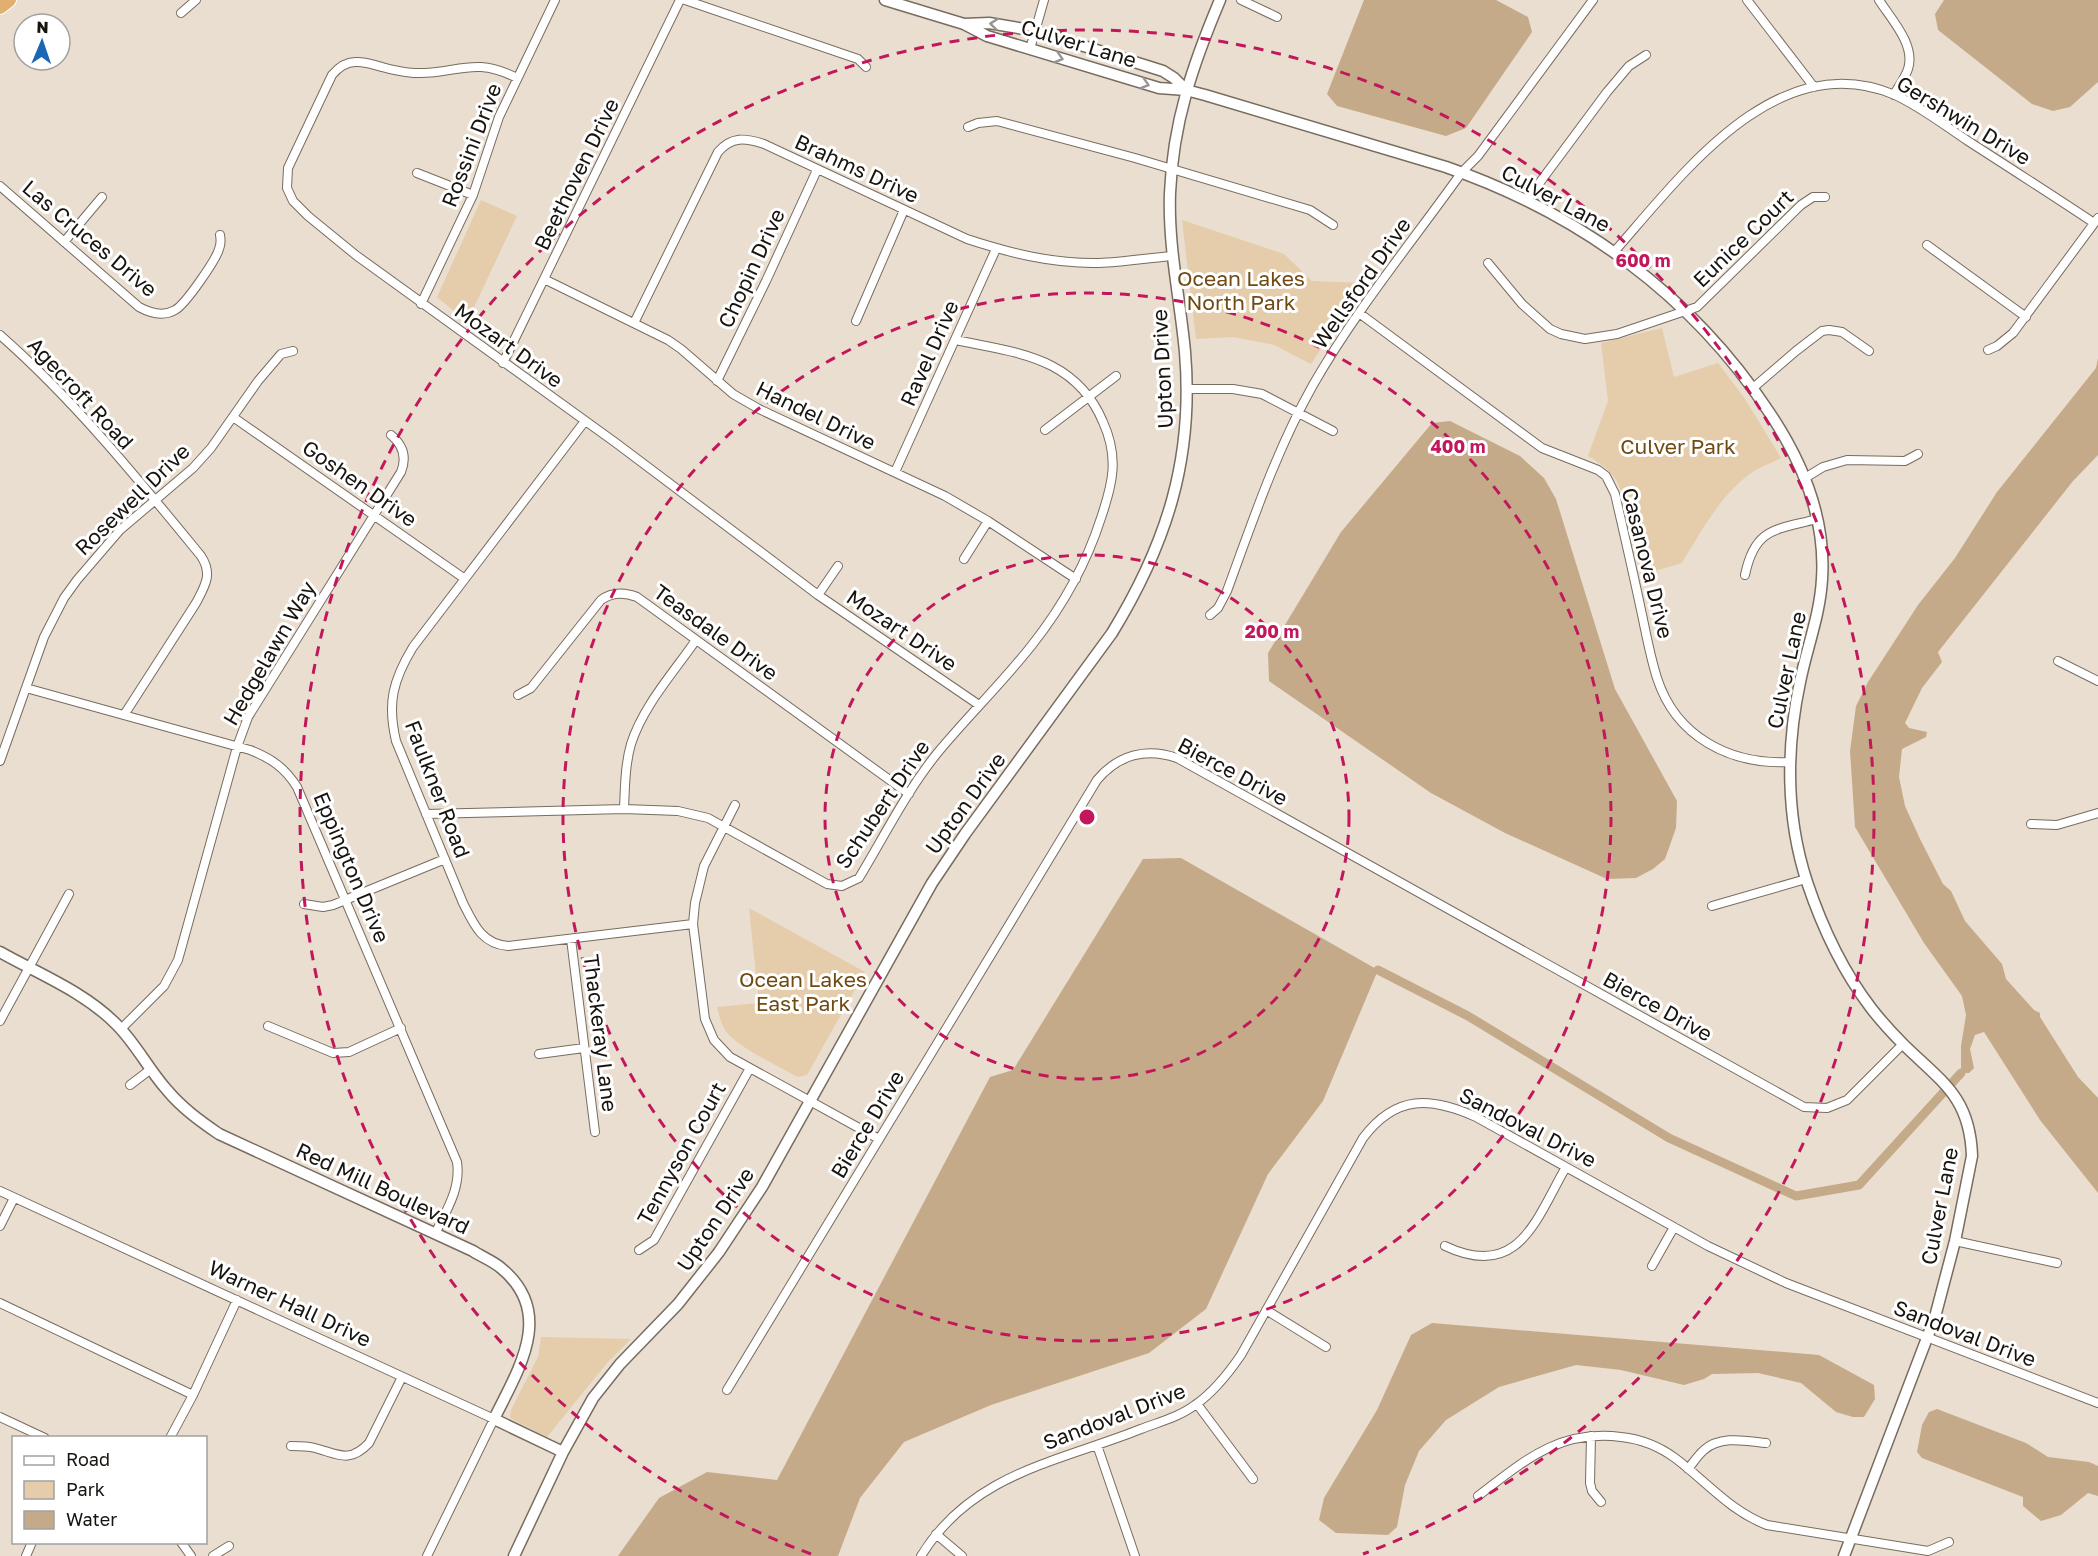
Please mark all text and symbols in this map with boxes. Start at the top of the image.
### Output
north arrow [12,12,72,72]
street label: Culver Lane [1018,13,1140,73]
text: N [36,17,49,37]
one-way arrow [990,18,999,31]
one-way arrow [1053,51,1064,63]
street label: Gershwin Drive [1892,70,2036,170]
one-way arrow [1139,77,1150,89]
street label: Rossini Drive [435,79,507,211]
street label: Beethoven Drive [528,94,624,254]
street label: Brahms Drive [791,128,923,208]
street label: Culver Lane [1497,158,1615,238]
street label: Las Cruces Drive [17,174,163,302]
street label: Eunice Court [1687,184,1799,292]
street label: Chopin Drive [712,204,790,332]
street label: Wellsford Drive [1306,212,1416,354]
text: 600 m [1615,249,1671,271]
park label: Ocean Lakes North Park [1177,265,1305,315]
street label: Ravel Drive [894,296,964,410]
street label: Mozart Drive [450,297,568,393]
street label: Upton Drive [1146,309,1178,429]
street label: Agecroft Road [22,332,140,454]
street label: Handel Drive [752,375,880,455]
park label: Culver Park [1620,433,1736,459]
street label: Goshen Drive [298,434,422,532]
text: 400 m [1431,435,1485,457]
street label: Rosewell Drive [69,438,195,560]
street label: Casanova Drive [1617,485,1679,641]
street label: Hedgelawn Way [217,576,321,730]
street label: Teasdale Drive [649,578,783,686]
street label: Mozart Drive [842,584,962,676]
street label: Culver Lane [1761,609,1811,731]
text: 200 m [1245,620,1299,642]
street label: Faulkner Road [400,717,476,861]
street label: Bierce Drive [1174,731,1292,811]
street label: Schubert Drive [829,735,935,873]
street label: Upton Drive [919,747,1011,859]
street label: Eppington Drive [309,788,395,946]
centre of rings [1077,807,1097,827]
street label: Thackeray Lane [578,953,624,1113]
street label: Bierce Drive [1599,965,1717,1047]
park label: Ocean Lakes East Park [739,966,867,1016]
street label: Bierce Drive [825,1066,909,1182]
street label: Tennyson Court [631,1077,731,1229]
street label: Sandoval Drive [1455,1081,1601,1173]
street label: Red Mill Boulevard [292,1136,474,1240]
street label: Culver Lane [1915,1145,1963,1267]
street label: Upton Drive [671,1162,759,1276]
street label: Warner Hall Drive [205,1254,375,1352]
street label: Sandoval Drive [1890,1294,2040,1372]
street label: Sandoval Drive [1039,1377,1189,1455]
legend [12,1436,207,1544]
text: Road [66,1448,110,1470]
text: Park [66,1478,105,1500]
text: Water [66,1508,117,1530]

